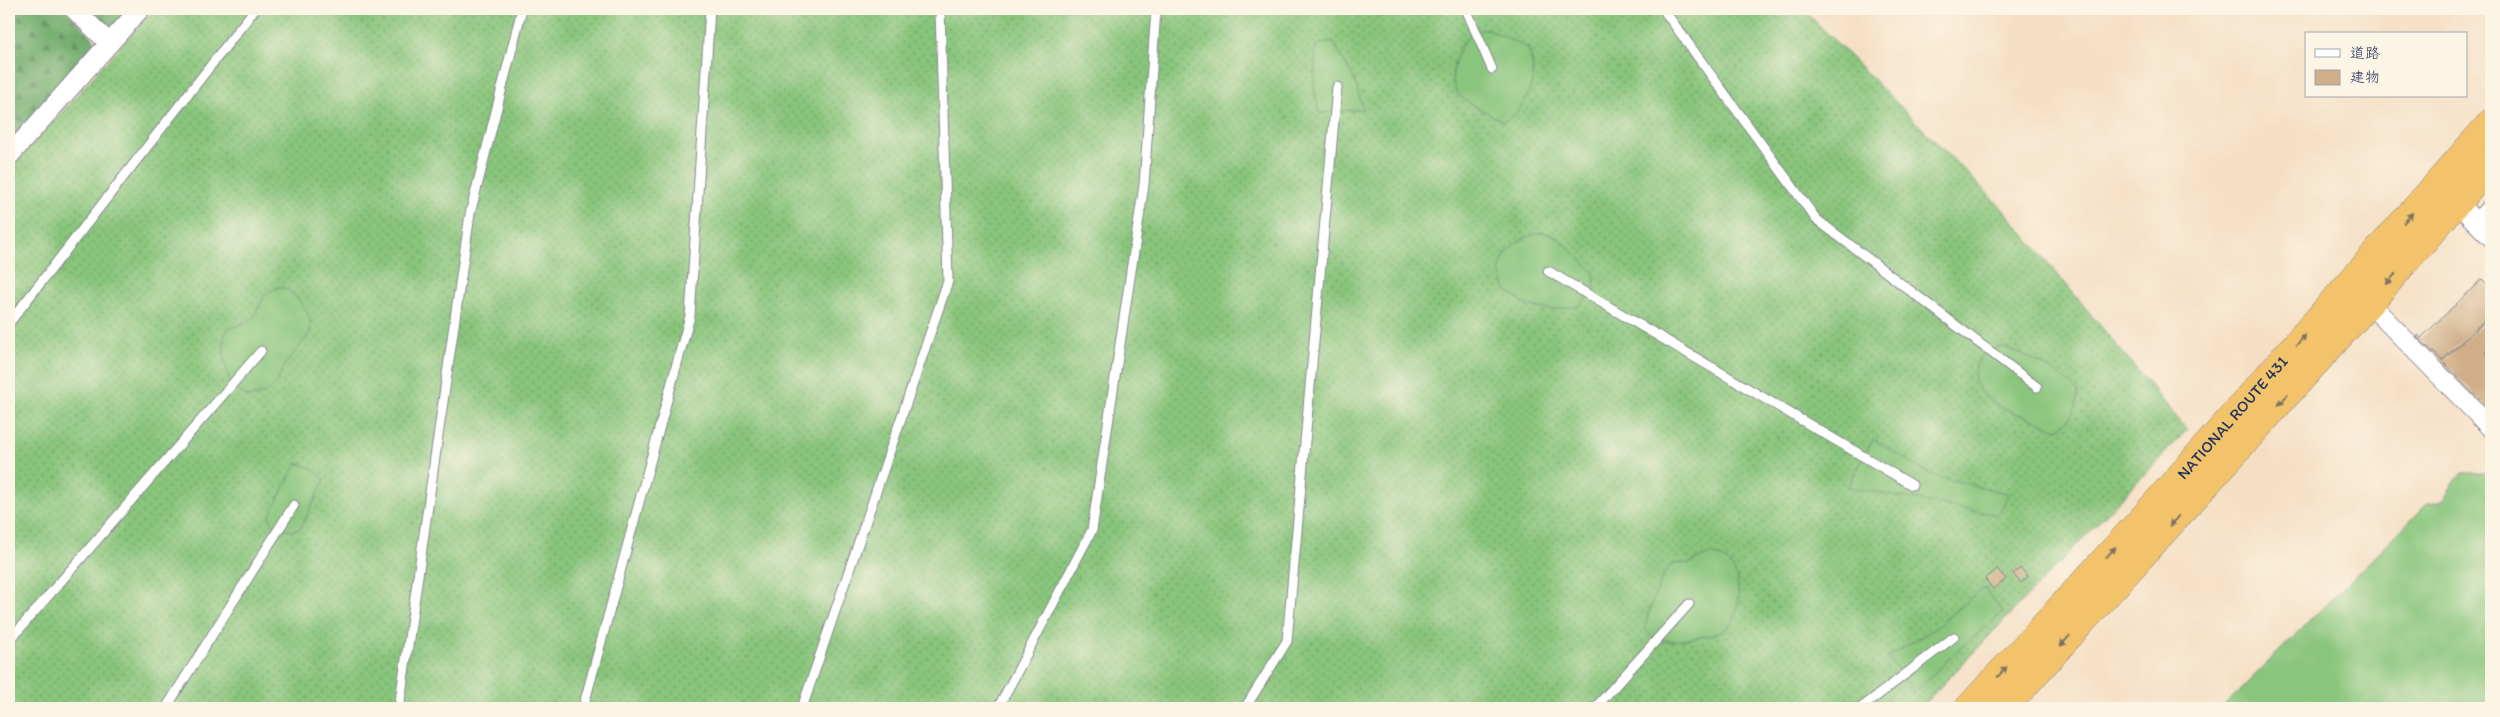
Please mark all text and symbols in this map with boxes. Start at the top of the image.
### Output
legend [2305,32,2468,98]
text: 道路 [2350,44,2380,62]
text: 建物 [2350,68,2380,86]
one-way arrow [2403,211,2414,224]
one-way arrow [2385,272,2396,285]
one-way arrow [2295,334,2307,346]
street label: NATIONAL ROUTE 431 [2173,352,2292,483]
one-way arrow [2277,394,2288,407]
one-way arrow [2168,515,2180,527]
one-way arrow [2105,547,2117,559]
one-way arrow [2059,635,2071,647]
one-way arrow [1996,667,2008,679]

